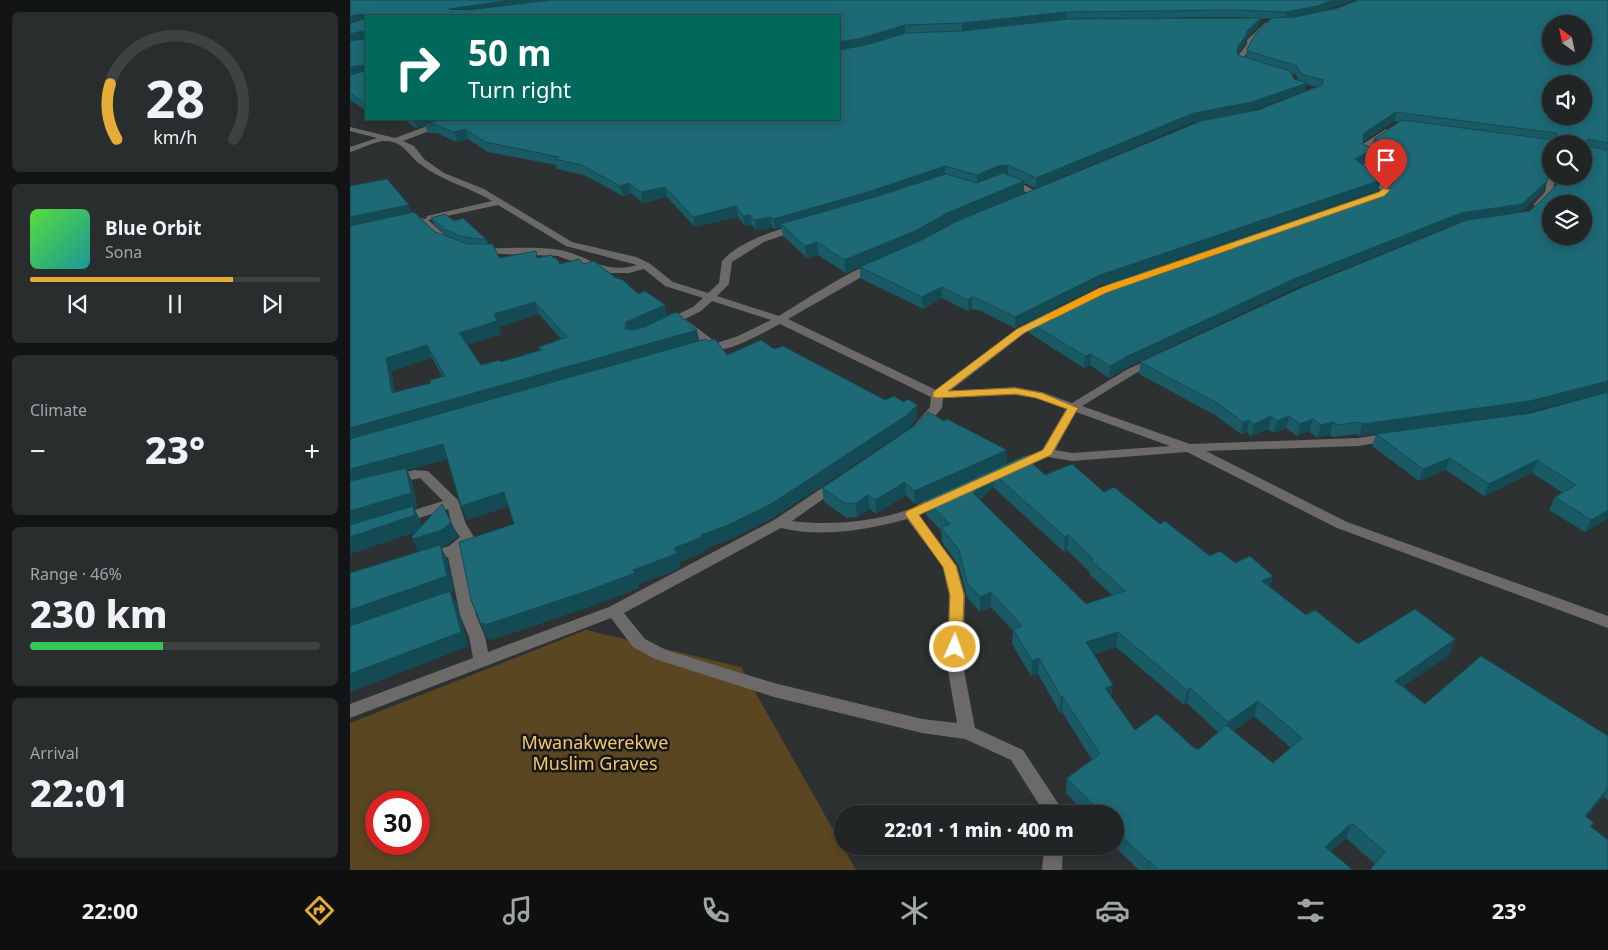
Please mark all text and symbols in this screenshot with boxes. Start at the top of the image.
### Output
north arrow [1542,15,1592,65]
map controls [1542,15,1592,245]
text: 50 m [468,29,551,76]
icon: right [385,35,450,100]
text: 28 [145,62,205,133]
text: Turn right [468,74,571,104]
button: sound [1542,75,1592,125]
text: km/h [153,125,197,149]
button: search [1542,135,1592,185]
pin [1365,139,1407,190]
icon: arrive [1372,146,1400,174]
button: layers [1542,195,1592,245]
text: Blue Orbit [105,215,201,241]
text: Sona [105,241,142,263]
icon: previous [64,290,92,318]
icon: pause [161,290,189,318]
icon: next [258,290,286,318]
text: Climate [30,399,87,421]
text: 23° [145,423,205,475]
text: − [30,431,46,469]
text: + [304,431,320,469]
text: Range · 46% [30,563,122,585]
text: 230 km [30,587,168,639]
position arrow [928,620,980,672]
park label: Mwanakwerekwe Muslim Graves [522,730,668,775]
text: Arrival [30,742,79,764]
text: 22:01 [30,766,129,818]
speed limit sign: 30 [365,790,430,855]
text: 22:01 · 1 min · 400 m [884,817,1074,843]
icon: directions [302,893,337,928]
icon: music [500,893,535,928]
icon: phone [698,893,733,928]
icon: climate [897,893,932,928]
icon: car [1095,893,1130,928]
icon: filters [1293,893,1328,928]
text: 22:00 [82,895,138,925]
text: 23° [1492,895,1526,925]

